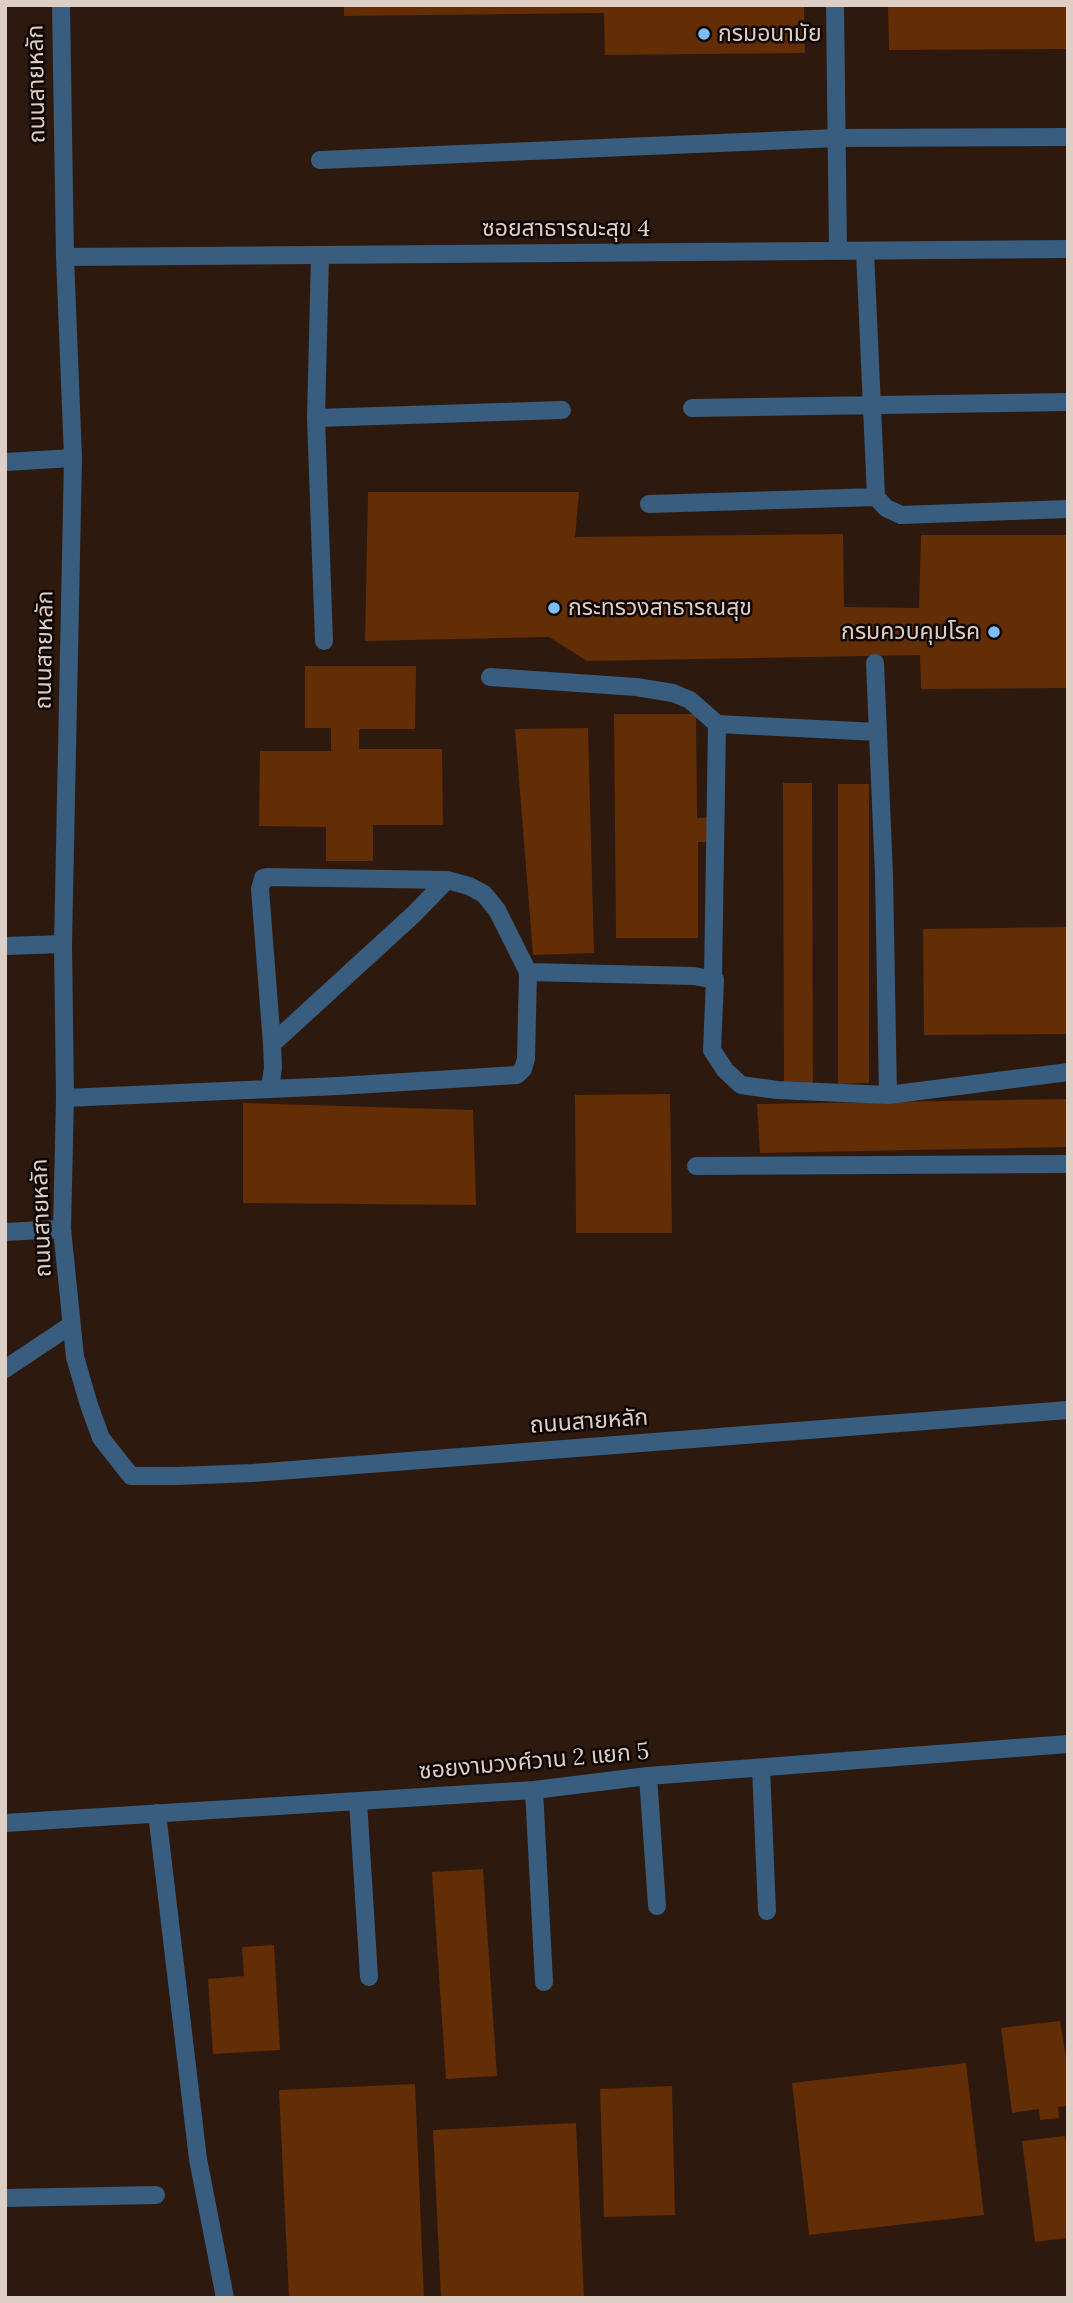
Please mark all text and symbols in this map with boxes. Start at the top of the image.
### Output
place label: กรมอนามัย [718,20,822,48]
street label: ถนนสายหลัก [22,24,52,144]
marker: กรมอนามัย [696,26,712,42]
street label: ซอยสาธารณะสุข 4 [482,215,650,243]
street label: ถนนสายหลัก [30,590,60,710]
place label: กระทรวงสาธารณสุข [568,594,752,622]
marker: กระทรวงสาธารณสุข [546,600,562,616]
place label: กรมควบคุมโรค [841,618,980,646]
marker: กรมควบคุมโรค [986,624,1002,640]
street label: ถนนสายหลัก [26,1158,58,1278]
street label: ถนนสายหลัก [529,1404,649,1440]
street label: ซอยงามวงศ์วาน 2 แยก 5 [418,1738,650,1786]

